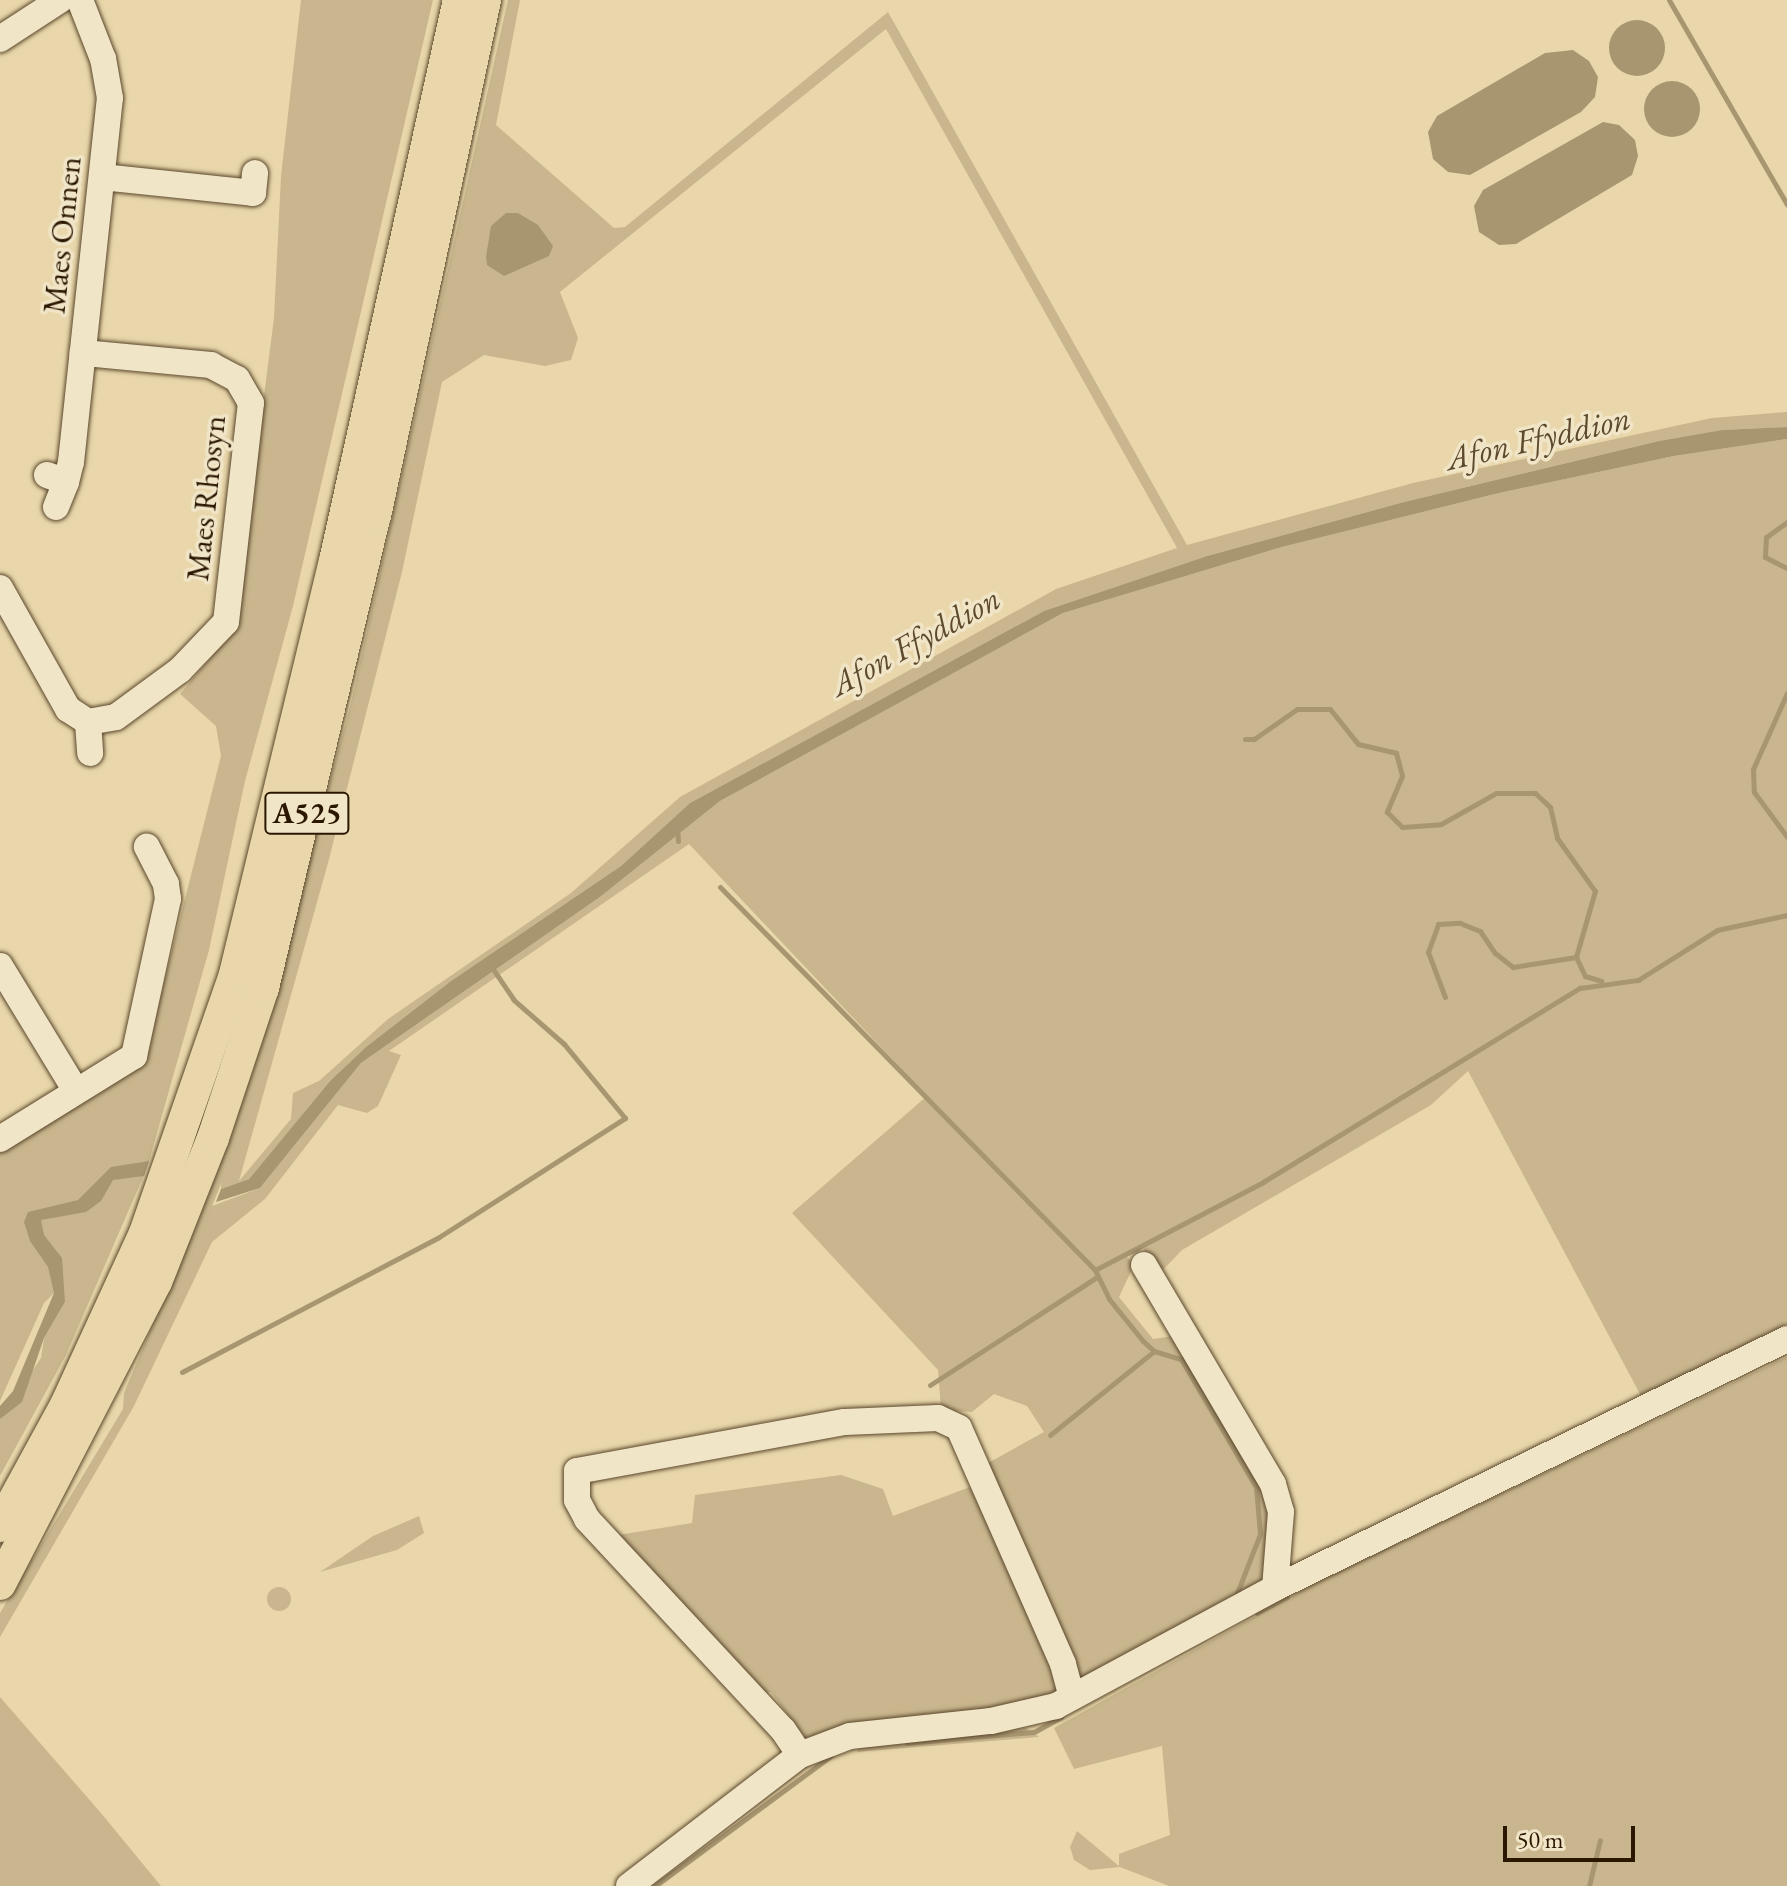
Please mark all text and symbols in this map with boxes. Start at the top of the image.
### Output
street label: Maes Onnen [35,155,89,315]
water label: Afon Ffyddion [1442,397,1634,479]
street label: Maes Rhosyn [178,413,234,583]
water label: Afon Ffyddion [823,578,1007,704]
road number: A525 [263,787,351,839]
scale bar [1507,1810,1639,1860]
text: 50 m [1517,1824,1564,1855]

